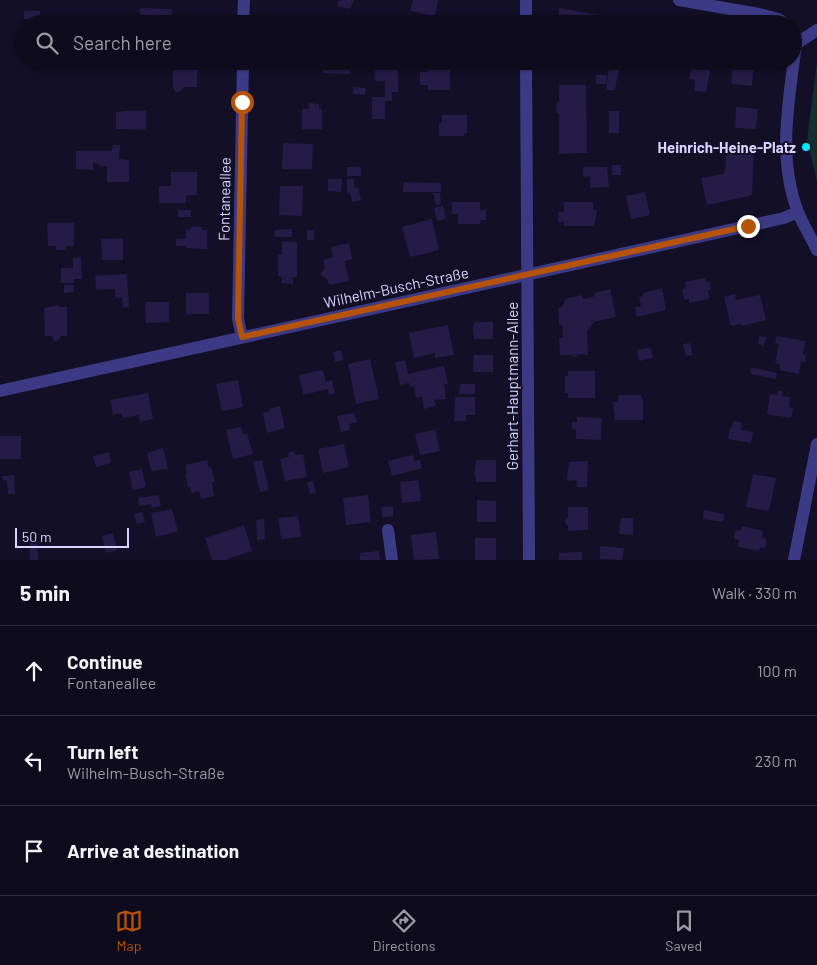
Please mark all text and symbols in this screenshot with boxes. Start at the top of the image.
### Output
search box [15,15,802,70]
icon: search [33,29,61,57]
text: Search here [73,31,172,54]
route start [231,91,254,114]
place label: Heinrich-Heine-Platz [658,138,796,156]
marker: Heinrich-Heine-Platz [800,141,812,153]
street label: Fontaneallee [214,157,234,241]
route end [737,215,760,238]
street label: Wilhelm-Busch-Straße [322,263,470,311]
street label: Gerhart-Hauptmann-Allee [503,302,521,470]
scale bar [15,525,129,548]
text: 50 m [22,528,51,545]
text: 5 min [20,580,70,605]
text: Walk · 330 m [712,583,797,602]
text: Continue [67,650,143,673]
icon: ahead [20,657,48,685]
text: 100 m [757,661,797,680]
text: Fontaneallee [67,673,156,692]
text: Turn left [67,740,138,763]
icon: left [20,747,48,775]
text: 230 m [755,751,797,770]
text: Wilhelm-Busch-Straße [67,763,225,782]
icon: arrive [20,837,48,865]
text: Arrive at destination [67,839,239,862]
tab: Map [115,907,143,954]
tab: Directions [373,907,435,954]
tab: Saved [665,907,702,954]

